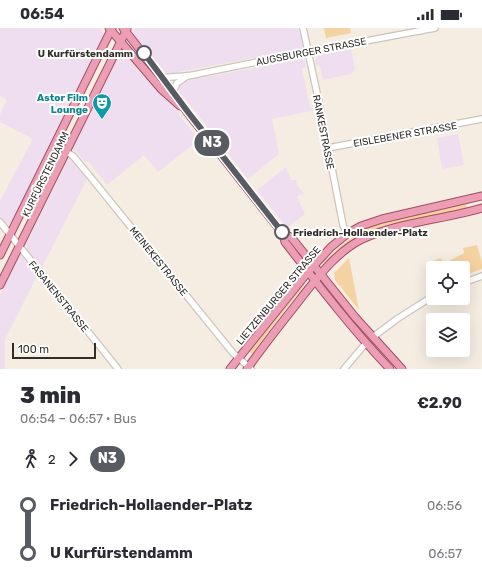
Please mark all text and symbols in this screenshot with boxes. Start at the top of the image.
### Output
text: 06:54 [20,5,64,23]
street label: AUGSBURGER STRASSE [255,35,367,69]
marker: U Kurfürstendamm [136,45,152,61]
place label: U Kurfürstendamm [38,48,133,60]
place label: Astor Film Lounge [37,92,88,116]
theatre icon: Astor Film Lounge [91,92,113,120]
street label: RANKESTRASSE [310,94,336,171]
street label: EISLEBENER STRASSE [352,120,458,150]
street label: KURFÜRSTENDAMM [20,130,72,219]
line badge: N3 [194,130,230,156]
text: N3 [202,134,222,151]
marker: Friedrich-Hollaender-Platz [274,224,290,240]
street label: MEINEKESTRASSE [127,225,190,299]
place label: Friedrich-Hollaender-Platz [293,227,428,239]
street label: LIETZENBURGER STRASSE [234,244,324,347]
street label: FASANENSTRASSE [26,259,91,335]
map controls [426,261,470,357]
button: locate [426,261,470,305]
button: layers [426,313,470,357]
scale bar [12,341,96,360]
text: 100 m [18,343,49,356]
text: 3 min [20,382,81,409]
text: €2.90 [417,394,462,412]
text: 06:54 – 06:57 · Bus [20,411,137,426]
icon: walk [20,448,42,470]
icon: forward [62,448,84,470]
text: N3 [98,450,117,467]
text: 2 [48,452,56,467]
text: Friedrich-Hollaender-Platz [50,496,252,514]
text: 06:56 [427,498,462,513]
text: U Kurfürstendamm [50,544,193,562]
text: 06:57 [428,546,462,561]

